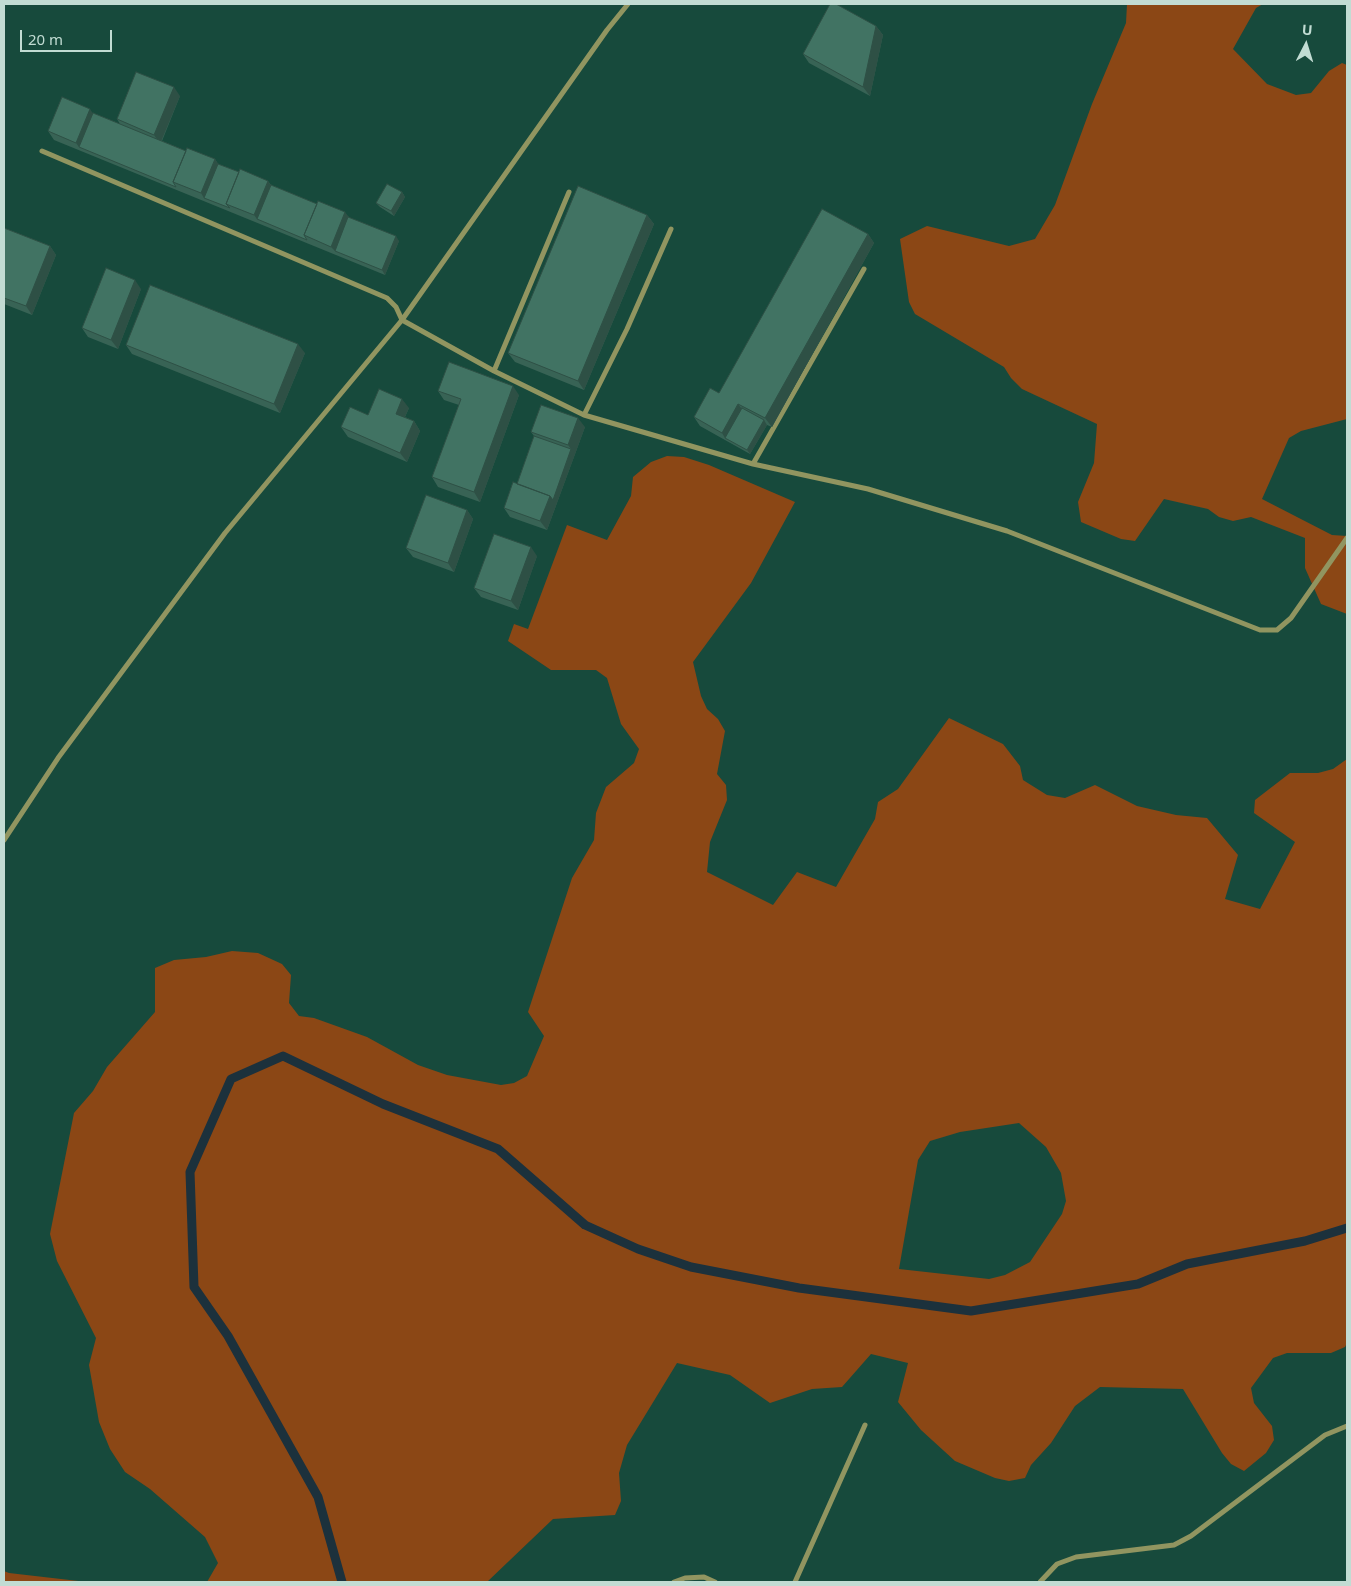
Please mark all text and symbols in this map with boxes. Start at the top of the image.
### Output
scale bar [22,20,115,52]
north arrow [1281,20,1331,70]
text: U [1301,20,1313,39]
text: 20 m [28,29,63,49]

